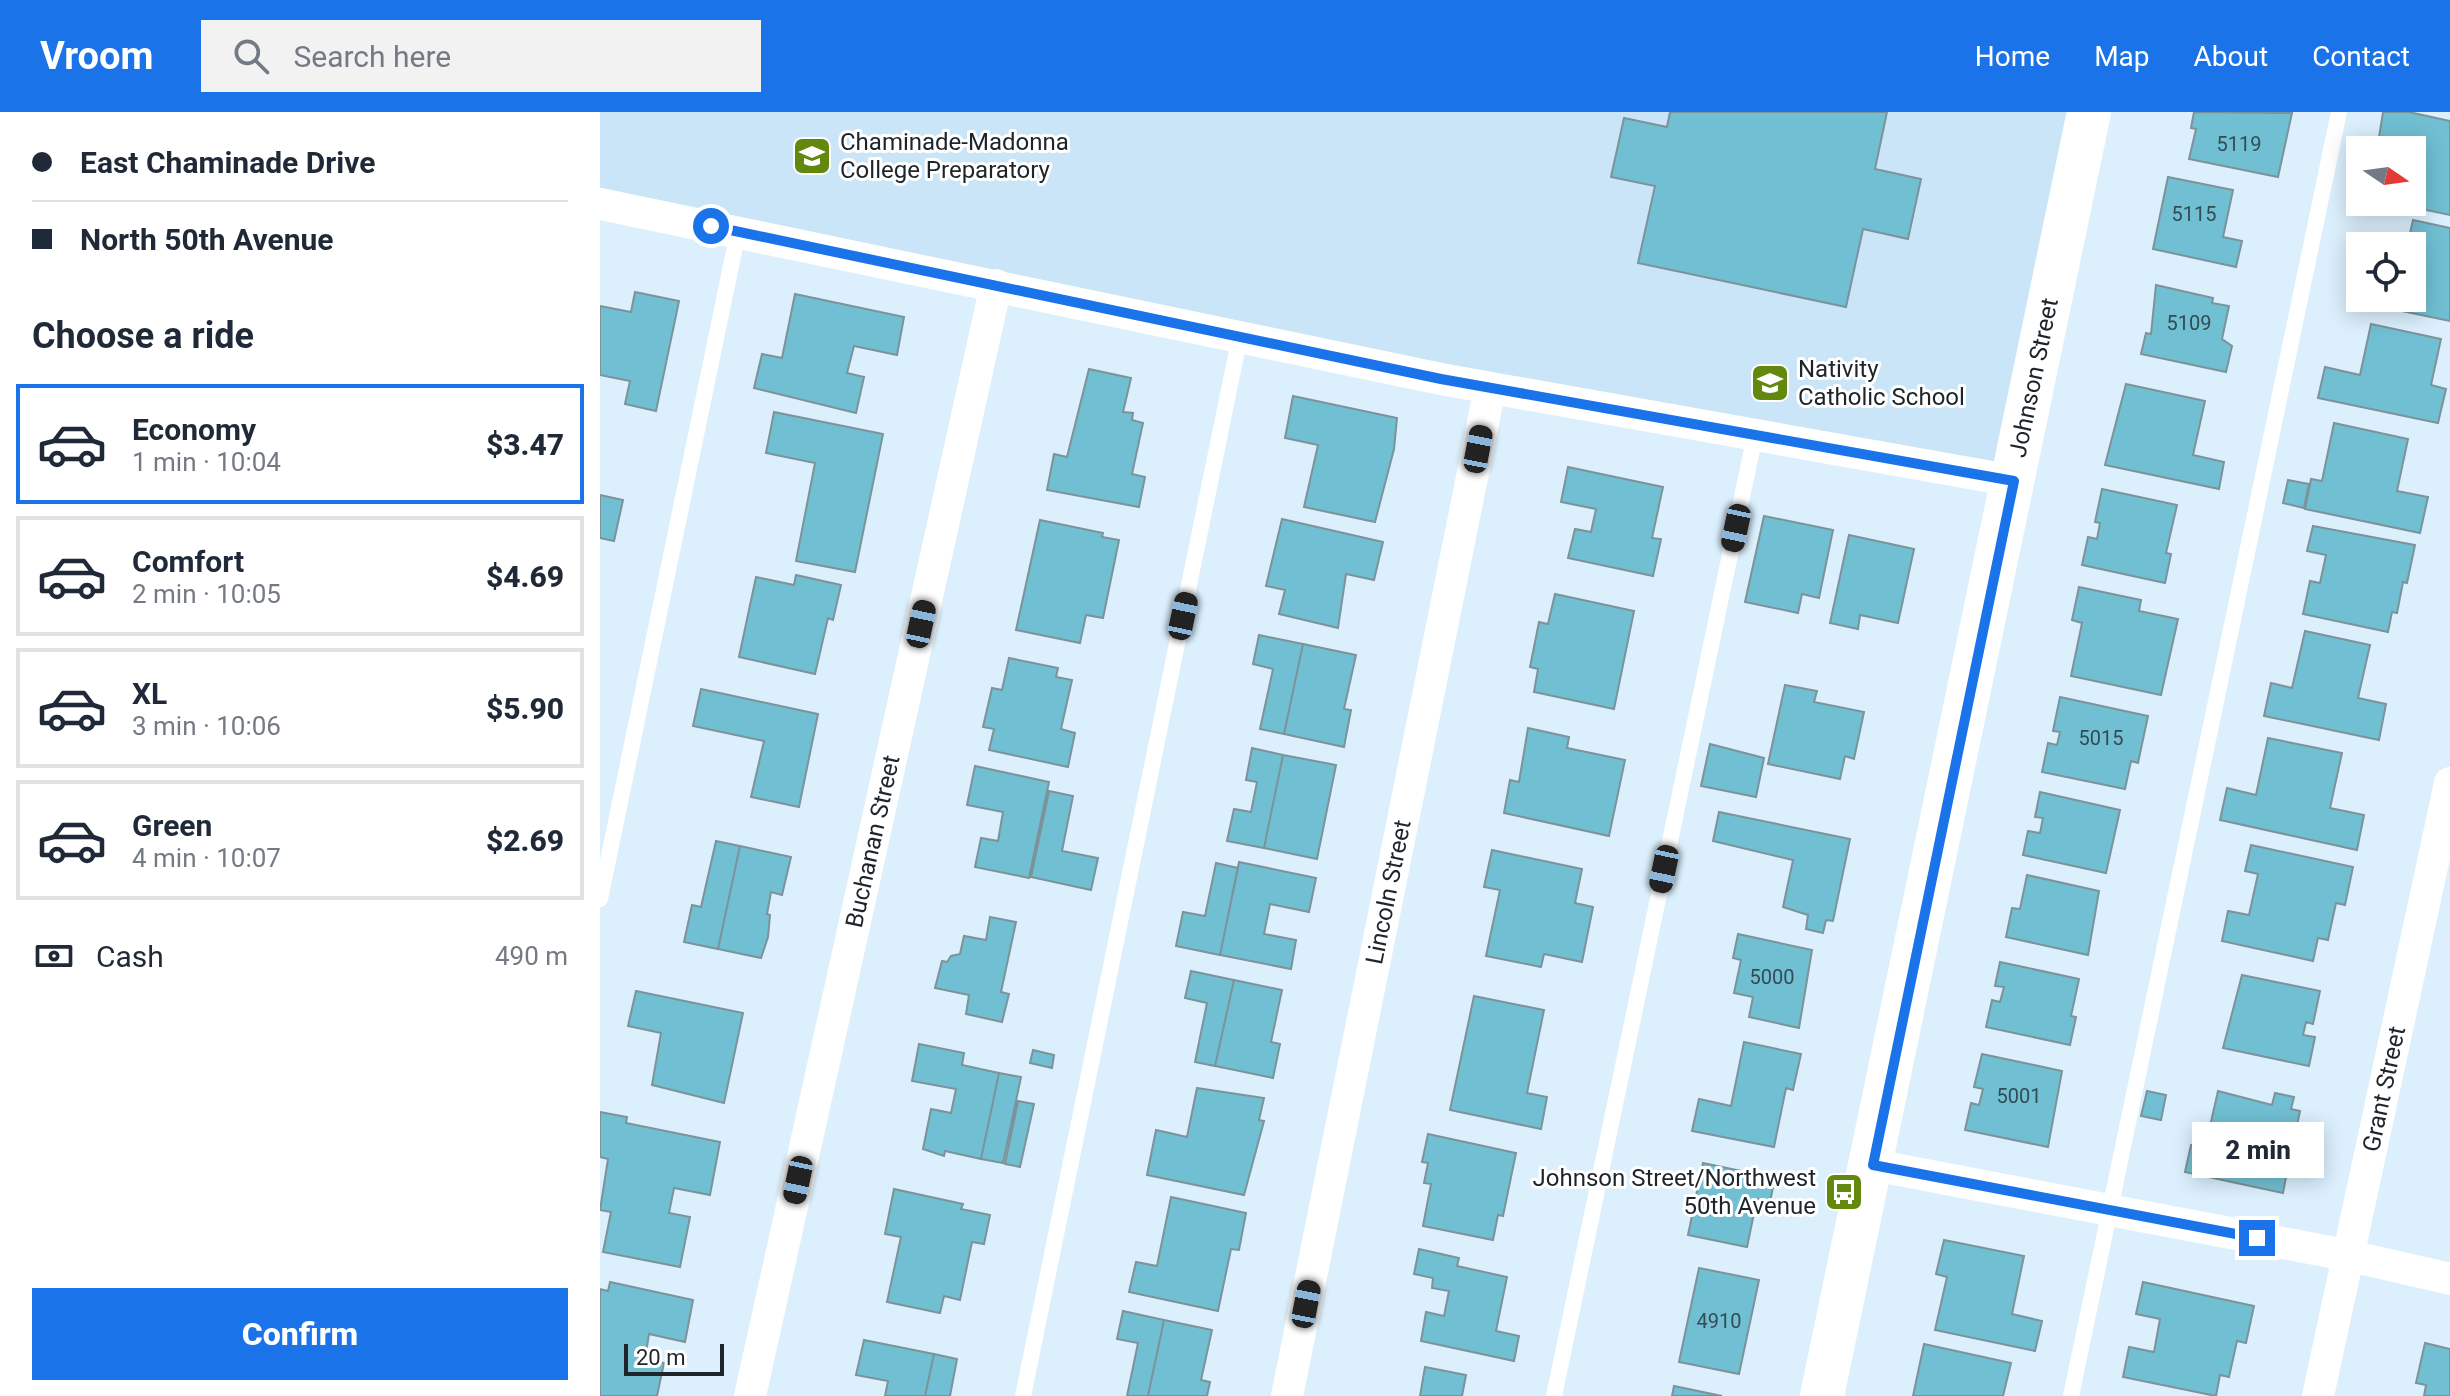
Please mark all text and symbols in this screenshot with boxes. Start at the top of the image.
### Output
search box [201,20,761,92]
text: Vroom [40,34,153,78]
icon: search [229,34,273,78]
text: Search here [293,39,451,74]
text: Home [1975,40,2050,73]
text: Map [2094,40,2150,73]
text: About [2194,40,2268,73]
text: Contact [2312,40,2410,73]
place label: Chaminade-Madonna College Preparatory [840,128,1069,184]
house number: 5119 [2217,132,2261,156]
school or university icon: Chaminade-Madonna College Preparatory [791,135,833,177]
north arrow [2346,136,2426,216]
map controls [2346,136,2426,312]
text: East Chaminade Drive [80,145,375,180]
house number: 5115 [2172,202,2216,226]
route start [693,208,729,244]
text: North 50th Avenue [80,222,334,257]
button: locate [2346,232,2426,312]
street label: Johnson Street [2004,295,2064,460]
house number: 5109 [2167,311,2211,335]
text: Choose a ride [32,315,254,357]
place label: Nativity Catholic School [1798,355,1965,411]
school or university icon: Nativity Catholic School [1749,362,1791,404]
icon: car [36,408,108,480]
text: Economy [132,412,256,447]
car [1462,423,1494,475]
text: $3.47 [486,427,564,462]
text: 1 min · 10:04 [132,447,281,477]
car [1719,502,1753,554]
icon: car [36,540,108,612]
text: Comfort [132,544,244,579]
text: $4.69 [486,559,564,594]
text: 2 min · 10:05 [132,579,281,609]
car [1166,590,1200,642]
car [904,598,938,650]
icon: car [36,672,108,744]
text: XL [132,676,167,711]
text: $5.90 [486,691,564,726]
text: 3 min · 10:06 [132,711,281,741]
house number: 5015 [2079,726,2123,750]
street label: Buchanan Street [840,752,906,930]
icon: car [36,804,108,876]
text: Green [132,808,212,843]
street label: Lincoln Street [1360,817,1417,967]
text: $2.69 [486,823,564,858]
text: 4 min · 10:07 [132,843,281,873]
car [1647,843,1681,895]
icon: cash [32,934,76,978]
text: Cash [96,939,164,974]
text: 490 m [495,941,568,971]
house number: 5000 [1750,965,1794,989]
street label: Grant Street [2357,1024,2411,1154]
house number: 5001 [1997,1084,2041,1108]
callout: 2 min [2191,1122,2323,1178]
text: 2 min [2225,1135,2291,1165]
car [781,1154,815,1206]
place label: Johnson Street/Northwest 50th Avenue [1533,1164,1816,1220]
bus stop icon: Johnson Street/Northwest 50th Avenue [1823,1171,1865,1213]
route end [2239,1220,2275,1256]
car [1290,1278,1322,1330]
button: Confirm [32,1288,568,1380]
house number: 4910 [1697,1309,1741,1333]
scale bar [624,1340,724,1376]
text: 20 m [636,1345,685,1370]

